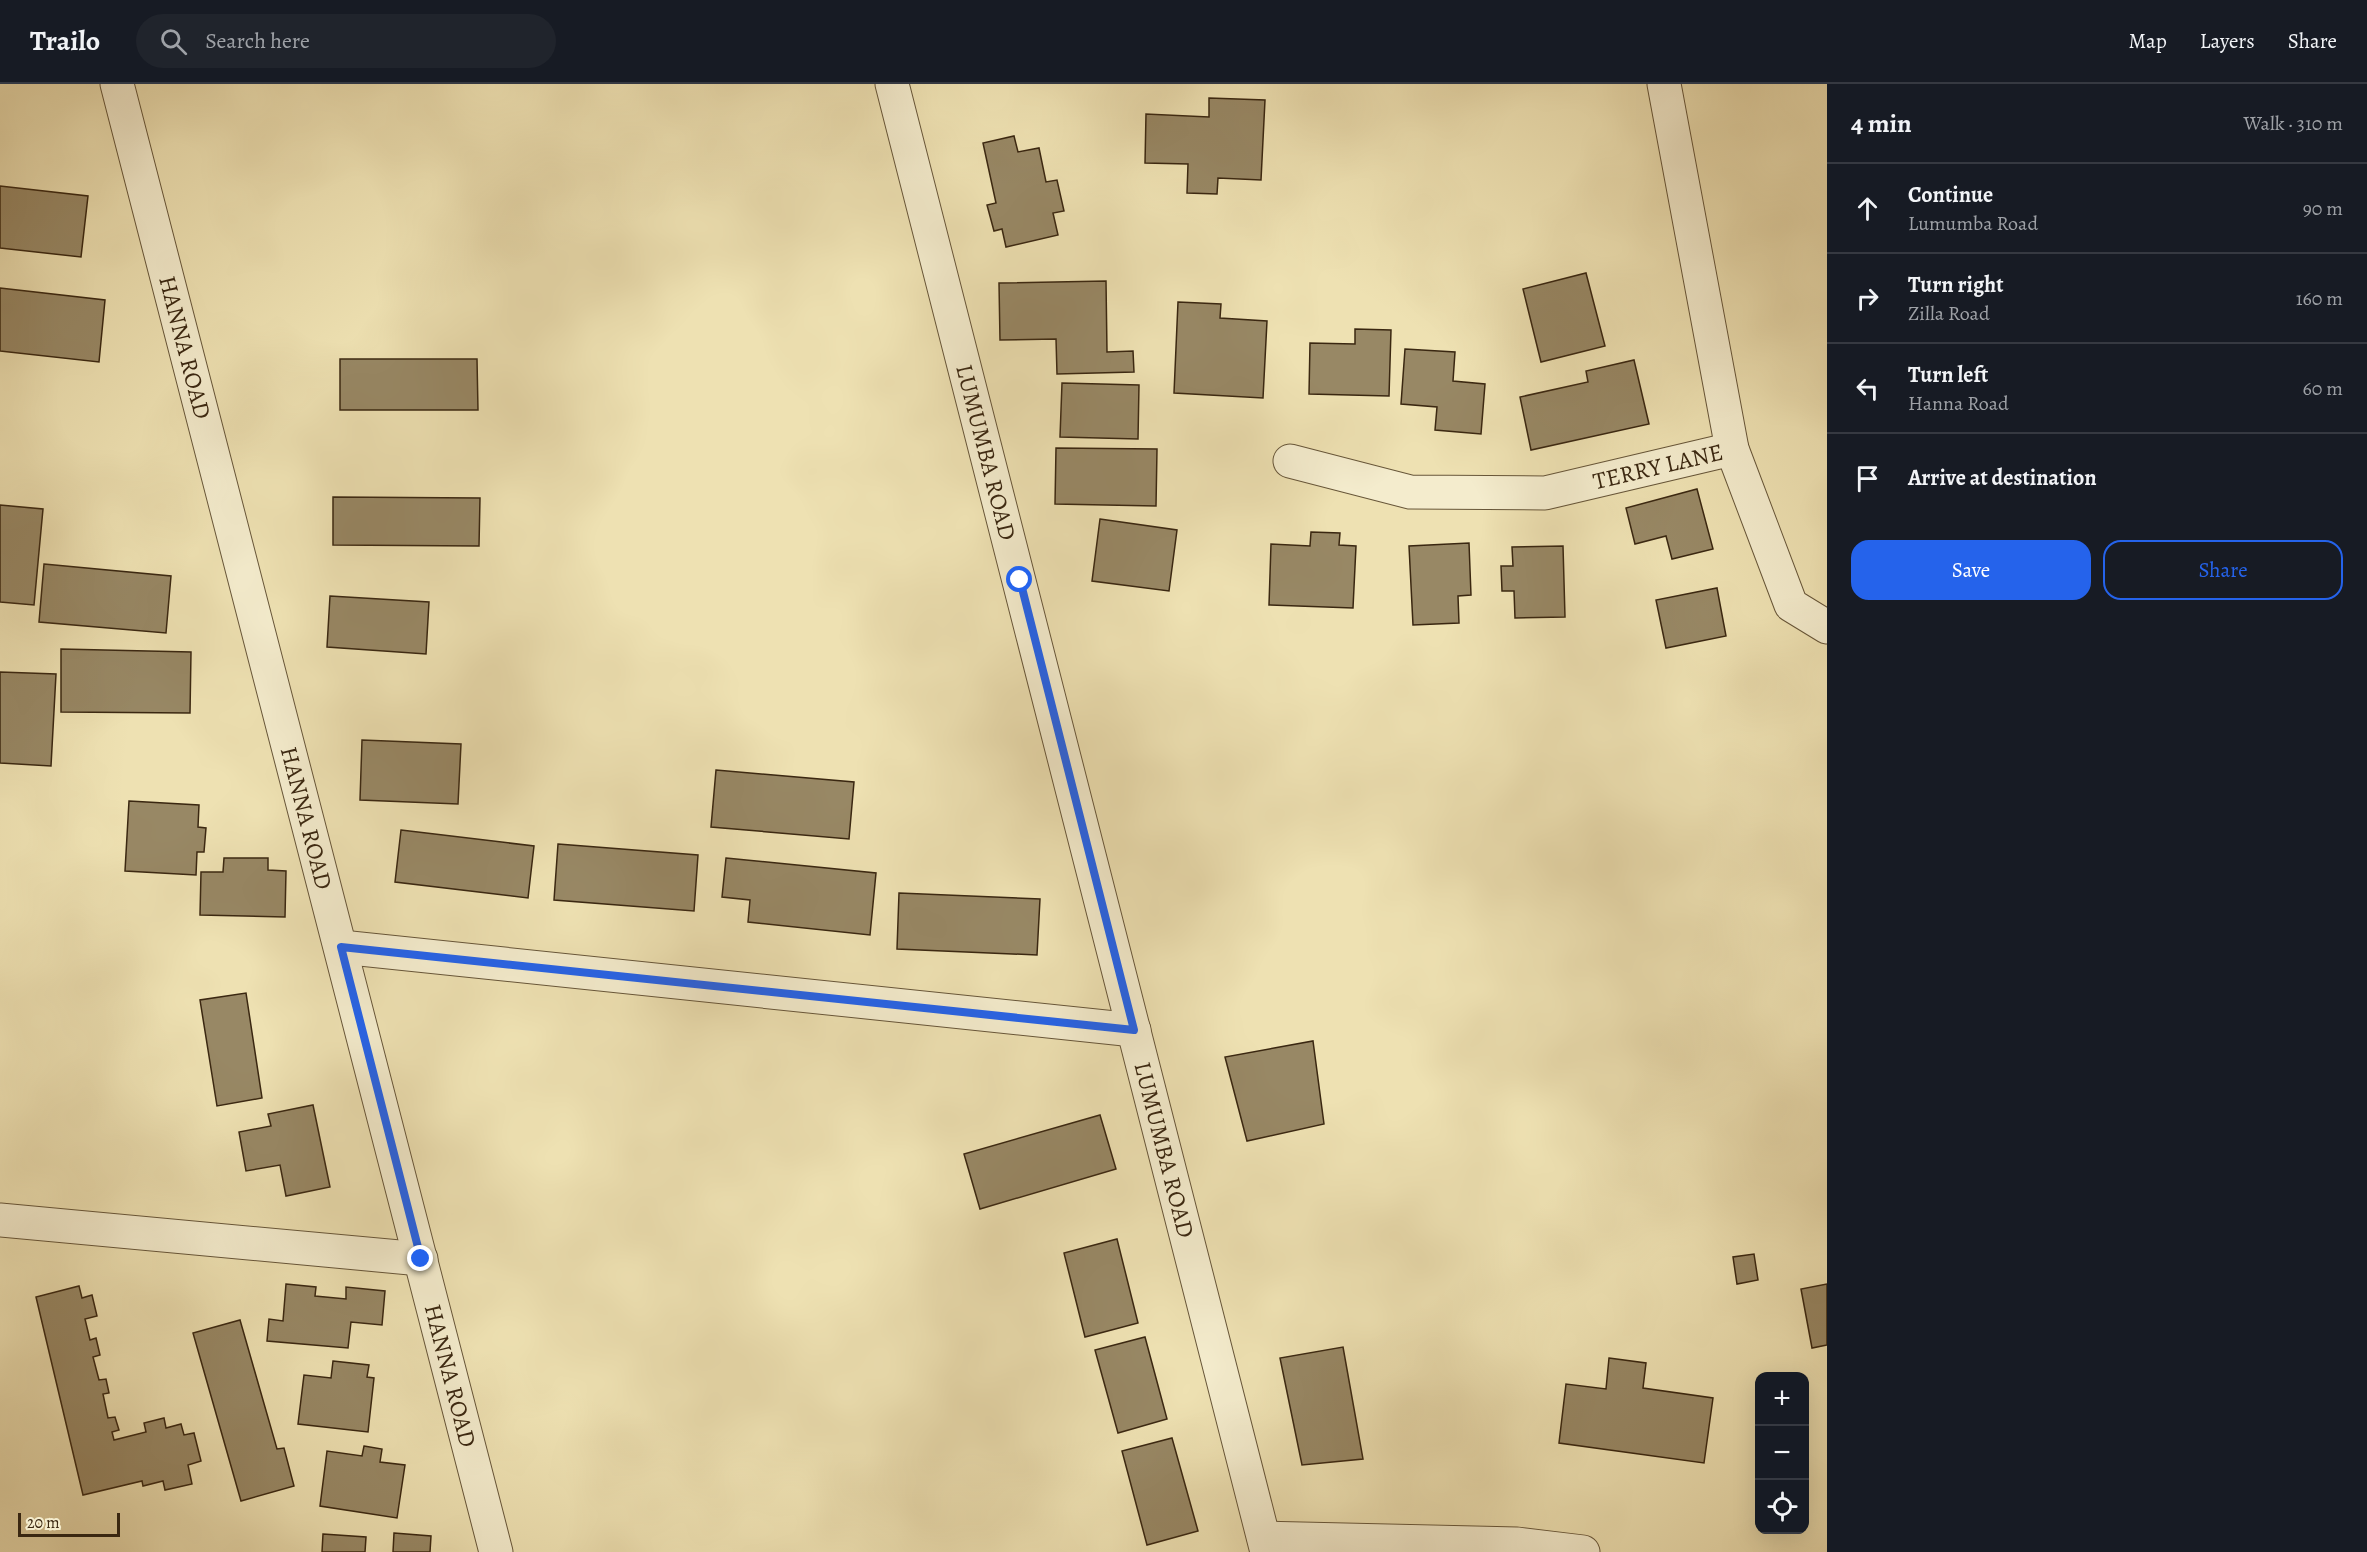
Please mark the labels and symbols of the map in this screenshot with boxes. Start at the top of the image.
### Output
street label: HANNA ROAD [151,272,219,422]
street label: LUMUMBA ROAD [948,361,1024,544]
street label: TERRY LANE [1590,436,1726,497]
route start [1006,566,1032,592]
street label: HANNA ROAD [273,743,340,893]
street label: LUMUMBA ROAD [1126,1058,1202,1241]
route end [407,1245,433,1271]
street label: HANNA ROAD [417,1301,484,1451]
scale bar [18,1510,120,1538]

